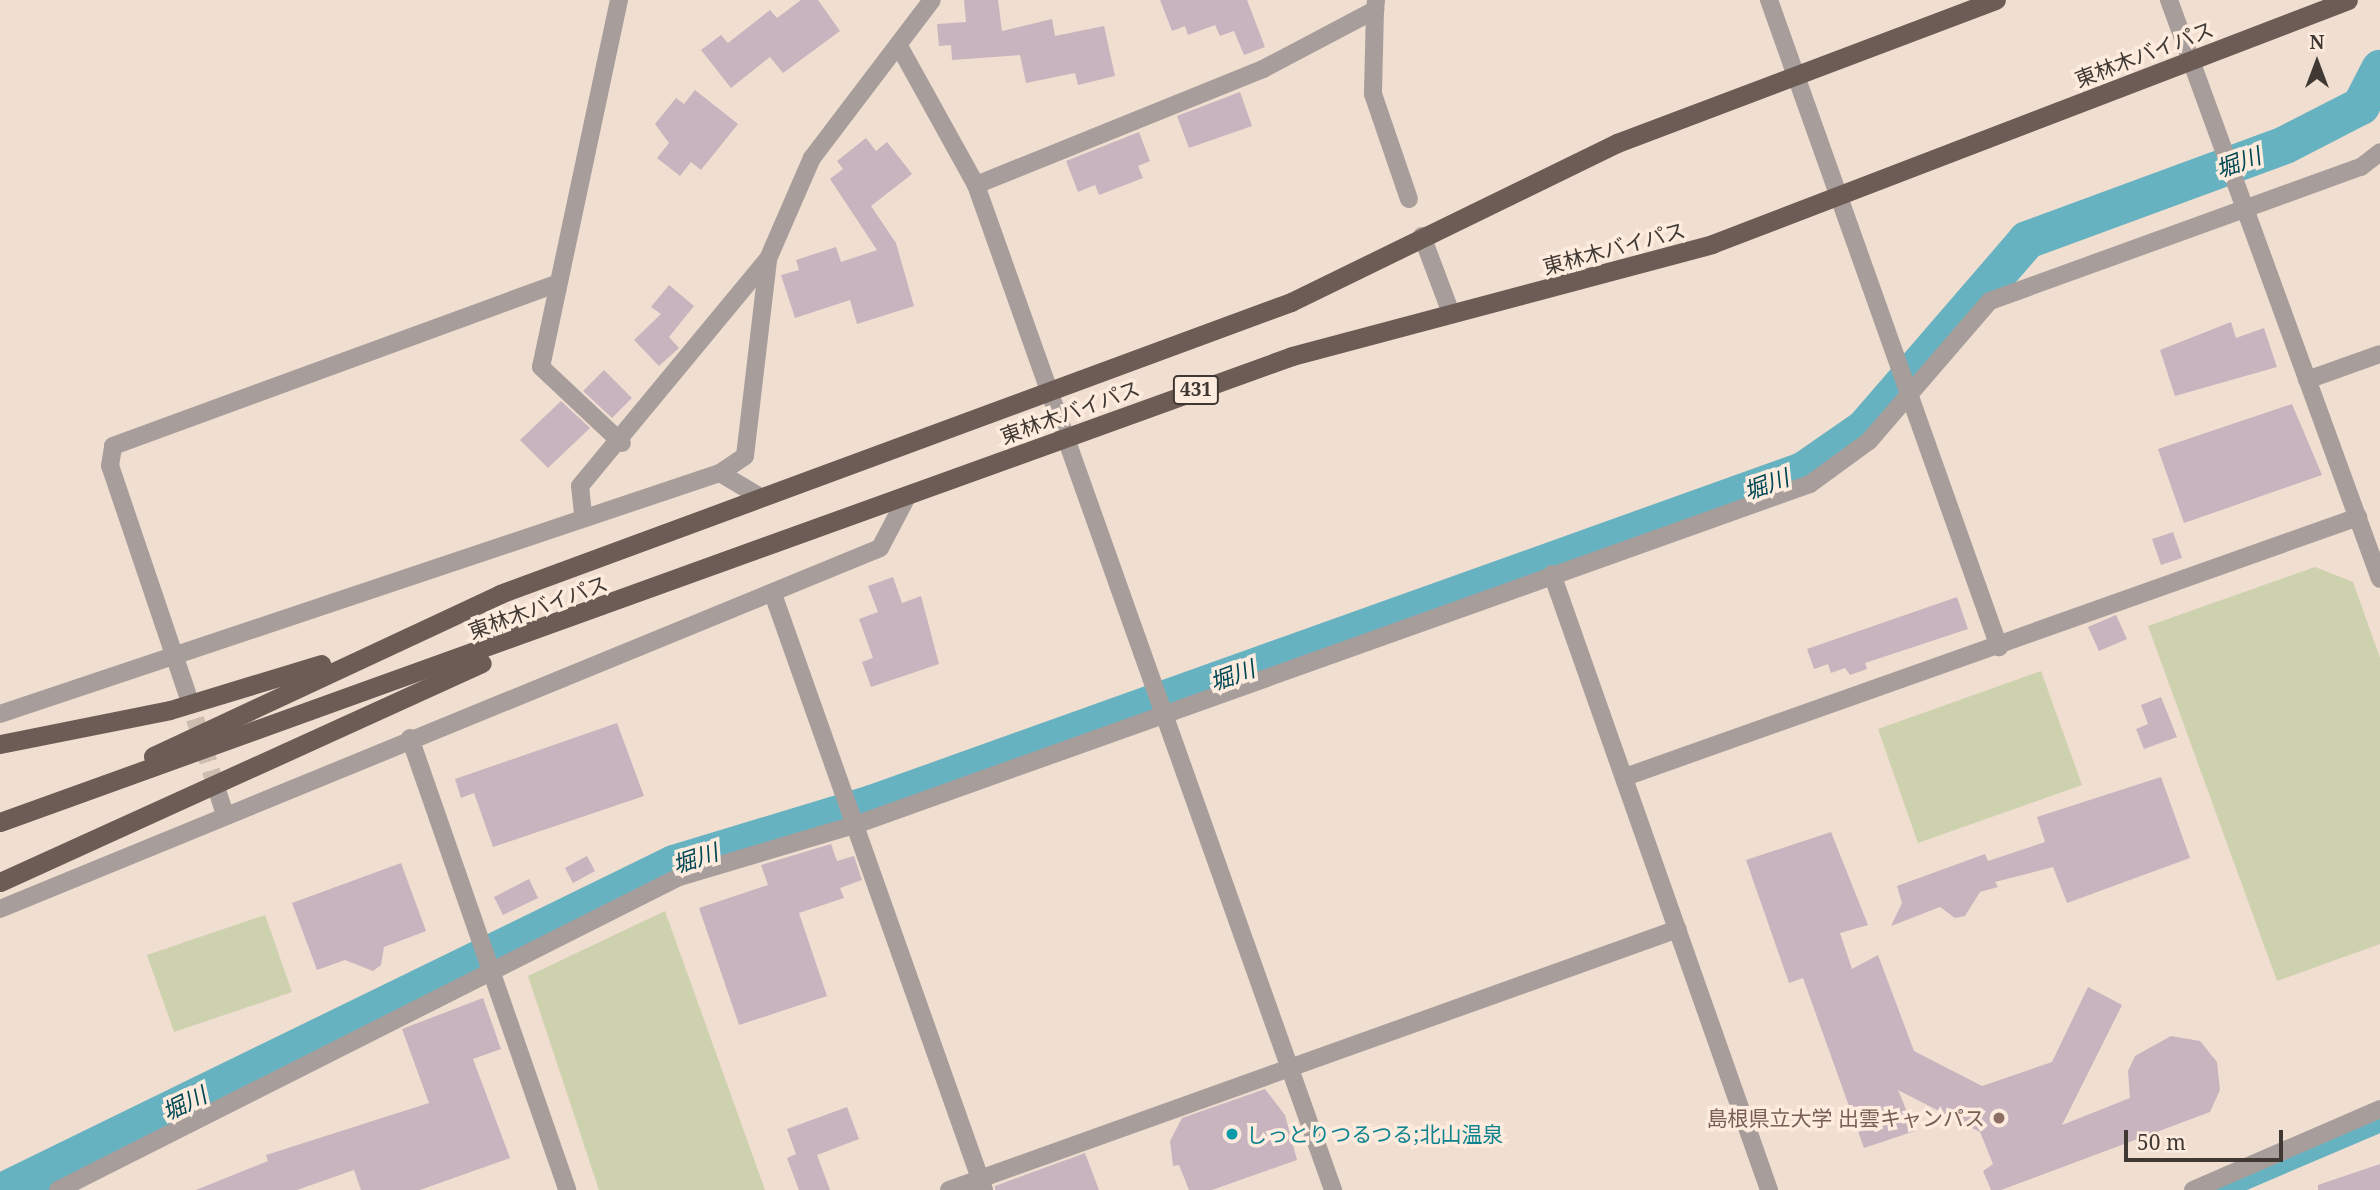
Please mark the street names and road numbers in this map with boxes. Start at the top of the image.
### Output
street label: 東林木バイパス [2071,16,2217,92]
street label: 東林木バイパス [1540,217,1688,279]
road number: 431 [1172,374,1220,406]
street label: 東林木バイパス [997,375,1143,449]
street label: 東林木バイパス [465,570,611,644]

